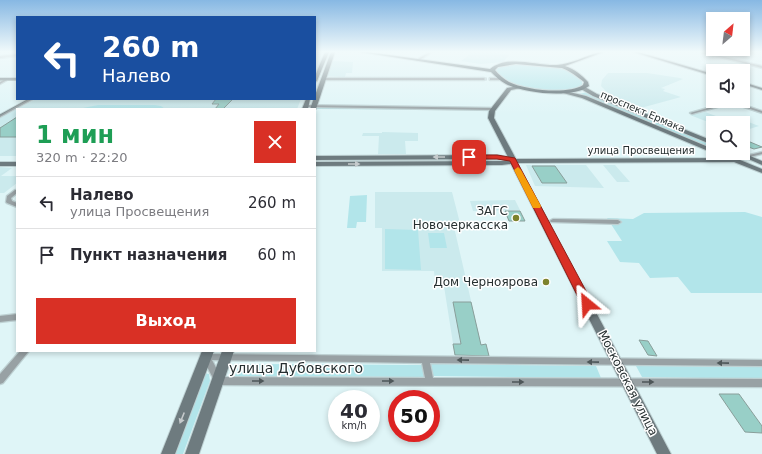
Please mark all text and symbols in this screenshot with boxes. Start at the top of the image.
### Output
north arrow [706,12,750,56]
map controls [706,12,750,160]
text: 260 m [102,31,199,64]
icon: left [36,32,88,84]
button: sound [706,64,750,108]
text: Налево [102,65,171,86]
street label: проспект Ермака [599,89,687,134]
button: search [706,116,750,160]
text: 1 мин [36,121,114,149]
button: close [254,121,296,163]
pin [452,140,486,174]
street label: улица Просвещения [587,145,695,156]
icon: arrive [458,146,480,168]
text: 320 m · 22:20 [36,150,127,165]
one-way arrow [432,154,445,160]
one-way arrow [348,161,361,167]
text: Налево [70,186,134,204]
icon: left [36,192,58,214]
text: 260 m [248,194,296,212]
text: улица Просвещения [70,204,209,219]
place label: ЗАГС Новочеркасска [413,204,508,232]
marker: ЗАГС Новочеркасска [511,213,521,223]
icon: arrive [36,244,58,266]
text: Пункт назначения [70,246,227,264]
text: 60 m [258,246,296,264]
place label: Дом Черноярова [433,275,538,289]
marker: Дом Черноярова [541,277,551,287]
position arrow [566,283,608,325]
button: Выход [36,298,296,344]
street label: Московская улица [595,328,661,438]
one-way arrow [456,357,469,363]
one-way arrow [586,359,599,365]
street label: улица Дубовского [229,360,363,376]
one-way arrow [716,360,729,366]
one-way arrow [252,378,265,384]
one-way arrow [382,378,395,384]
one-way arrow [512,379,525,385]
one-way arrow [642,379,655,385]
speed limit sign: 50 [388,390,440,442]
text: 40 [340,399,368,423]
one-way arrow [178,412,184,424]
text: km/h [341,420,367,431]

